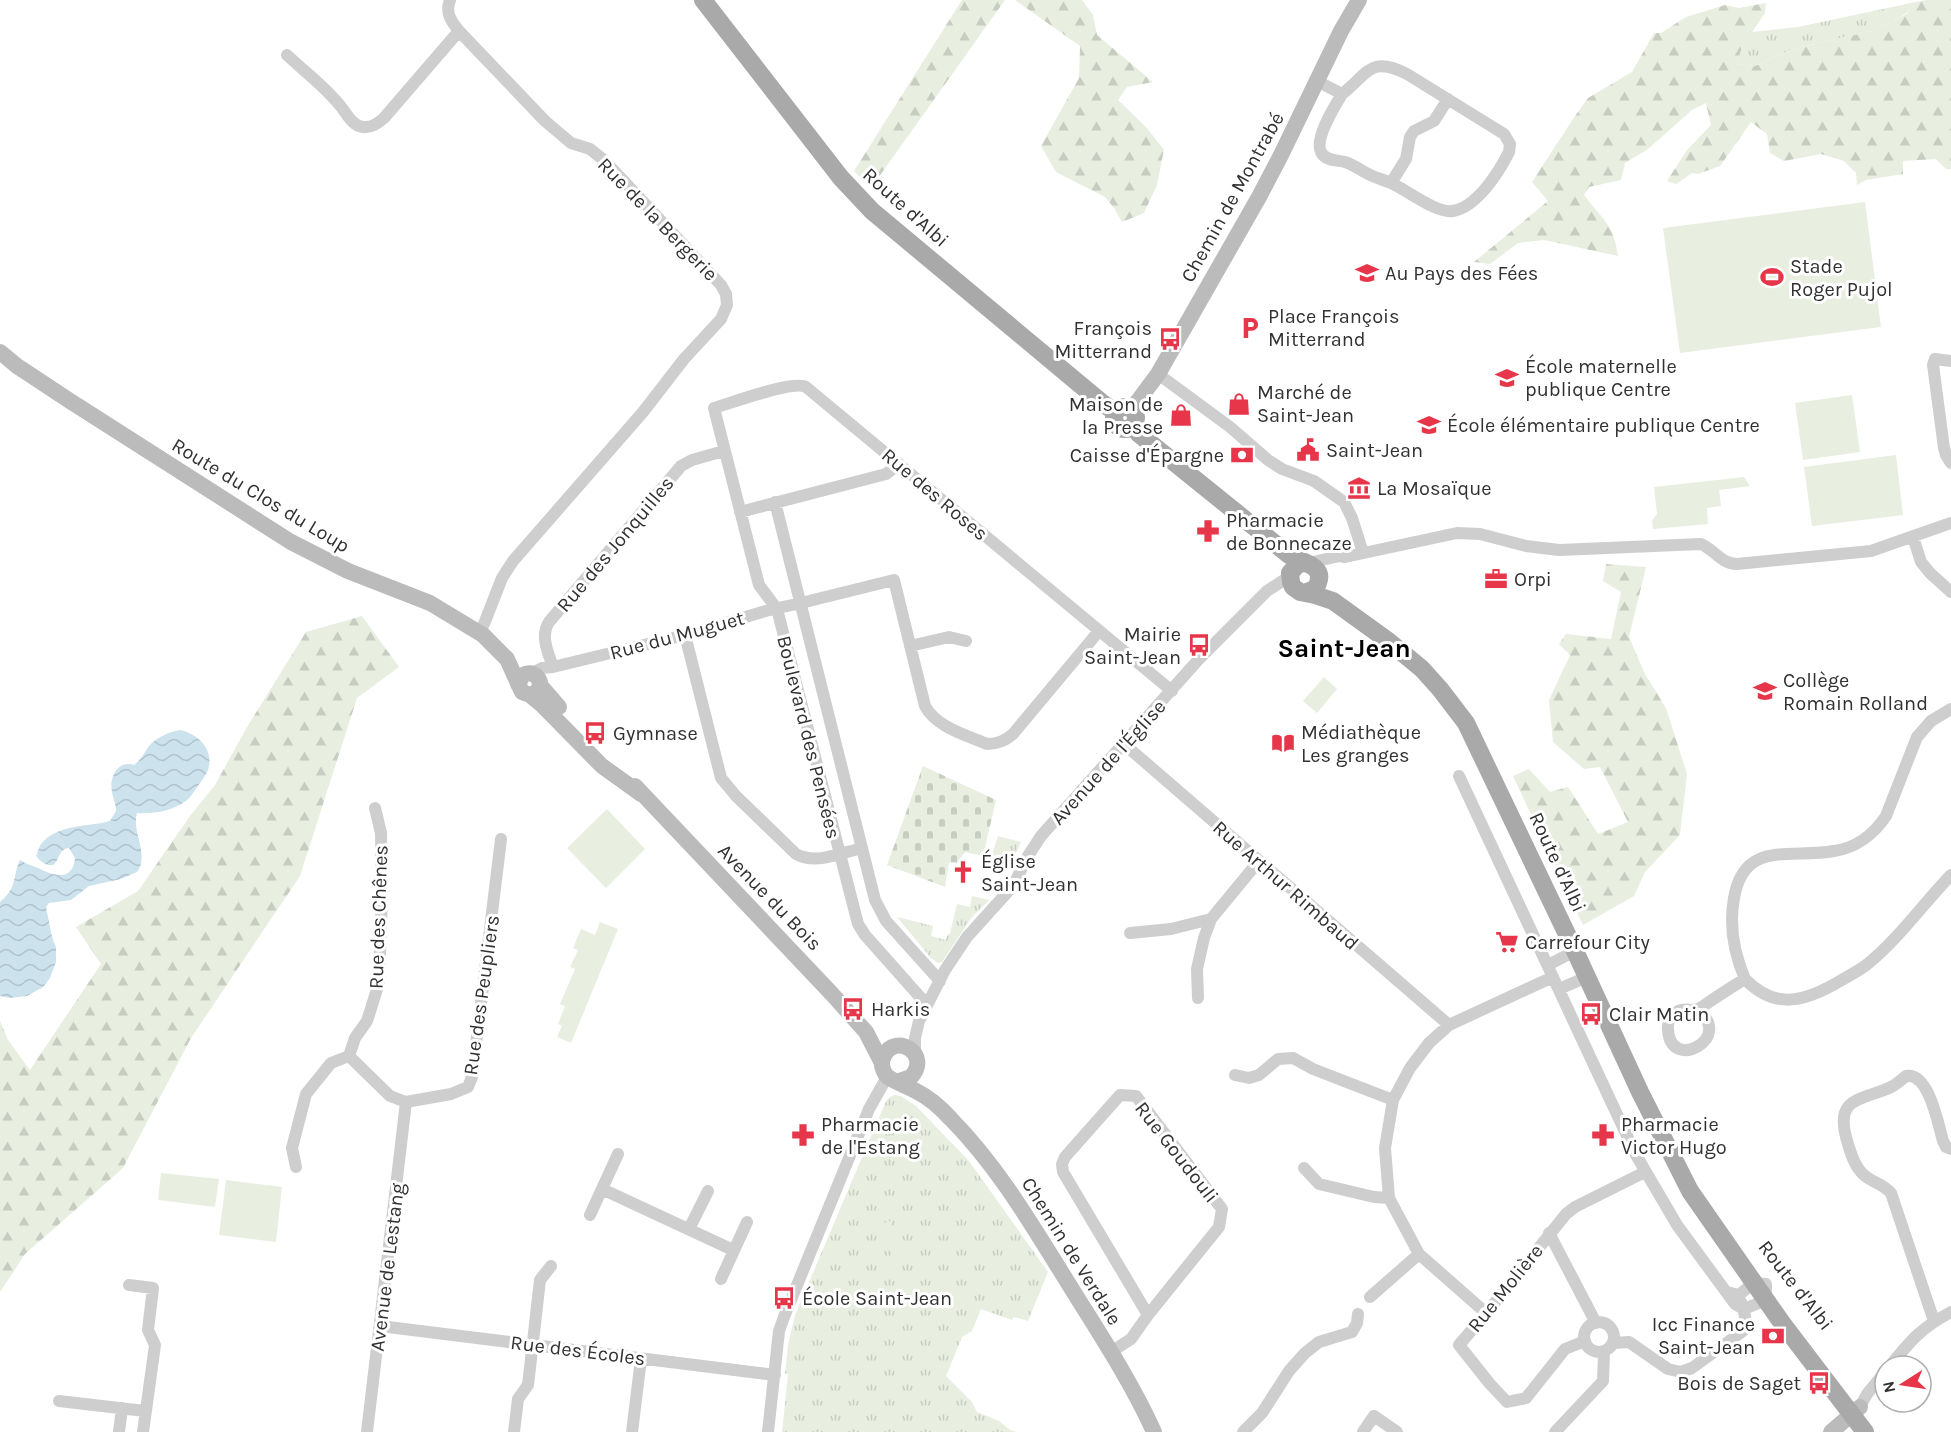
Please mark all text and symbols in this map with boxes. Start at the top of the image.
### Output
street label: Chemin de Montrabé [1176,108,1289,286]
street label: Rue de la Bergerie [593,153,722,286]
street label: Route d'Albi [858,163,953,252]
place label: Stade Roger Pujol [1790,255,1893,301]
school or university icon: Au Pays des Fées [1354,260,1380,286]
place label: Au Pays des Fées [1385,262,1538,285]
sports icon: Stade Roger Pujol [1759,264,1785,290]
place label: Place François Mitterrand [1268,305,1400,351]
parking icon: Place François Mitterrand [1237,315,1263,341]
place label: François Mitterrand [1054,317,1152,363]
bus stop icon: François Mitterrand [1157,326,1183,352]
place label: École maternelle publique Centre [1525,354,1677,401]
school or university icon: École maternelle publique Centre [1494,365,1520,391]
place label: Marché de Saint-Jean [1257,381,1354,427]
shop icon: Marché de Saint-Jean [1226,391,1252,417]
place label: Maison de la Presse [1069,393,1163,439]
shop icon: Maison de la Presse [1168,402,1194,428]
school or university icon: École élémentaire publique Centre [1416,412,1442,438]
place label: École élémentaire publique Centre [1447,413,1760,437]
street label: Route du Clos du Loup [168,433,354,558]
public building icon: Saint-Jean [1295,437,1321,463]
place label: Saint-Jean [1326,439,1423,462]
bank icon: Caisse d'Épargne [1229,442,1255,468]
street label: Rue des Roses [877,443,992,545]
place label: Caisse d'Épargne [1070,443,1224,467]
street label: Rue des Jonquilles [552,472,679,617]
museum icon: La Mosaïque [1346,475,1372,501]
place label: La Mosaïque [1377,477,1492,500]
place label: Pharmacie de Bonnecaze [1226,509,1352,555]
pharmacy icon: Pharmacie de Bonnecaze [1195,518,1221,544]
office icon: Orpi [1483,566,1509,592]
place label: Orpi [1514,568,1552,591]
street label: Rue du Muguet [607,606,747,664]
place label: Mairie Saint-Jean [1084,623,1181,669]
bus stop icon: Mairie Saint-Jean [1186,632,1212,658]
street label: Boulevard des Pensées [772,633,845,841]
district label: Saint-Jean [1277,633,1411,664]
place label: Collège Romain Rolland [1783,669,1928,715]
school or university icon: Collège Romain Rolland [1752,678,1778,704]
street label: Avenue de l'Église [1045,694,1171,830]
bus stop icon: Gymnase [582,720,608,746]
place label: Médiathèque Les granges [1301,721,1421,767]
place label: Gymnase [613,722,698,745]
library icon: Médiathèque Les granges [1270,730,1296,756]
street label: Route d'Albi [1524,809,1591,916]
street label: Rue Arthur Rimbaud [1208,816,1363,955]
street label: Avenue du Bois [713,839,826,955]
street label: Rue des Chênes [364,845,393,989]
place label: Église Saint-Jean [981,849,1078,896]
church icon: Église Saint-Jean [950,859,976,885]
street label: Rue des Peupliers [459,914,504,1077]
supermarket icon: Carrefour City [1494,929,1520,955]
place label: Carrefour City [1525,931,1650,954]
bus stop icon: Harkis [840,996,866,1022]
place label: Harkis [871,998,930,1021]
bus stop icon: Clair Matin [1578,1001,1604,1027]
place label: Clair Matin [1609,1003,1709,1026]
street label: Rue Goudouli [1130,1097,1223,1207]
place label: Pharmacie de l'Estang [821,1113,920,1159]
place label: Pharmacie Victor Hugo [1621,1113,1727,1159]
pharmacy icon: Pharmacie de l'Estang [790,1122,816,1148]
pharmacy icon: Pharmacie Victor Hugo [1590,1122,1616,1148]
street label: Chemin de Verdale [1017,1173,1126,1329]
street label: Avenue de Lestang [366,1182,409,1353]
street label: Route d'Albi [1754,1236,1838,1335]
street label: Rue Molière [1463,1240,1548,1337]
bus stop icon: École Saint-Jean [771,1285,797,1311]
place label: École Saint-Jean [802,1286,952,1310]
place label: Icc Finance Saint-Jean [1652,1313,1755,1359]
bank icon: Icc Finance Saint-Jean [1760,1323,1786,1349]
street label: Rue des Écoles [509,1330,647,1370]
north arrow [1873,1354,1933,1414]
bus stop icon: Bois de Saget [1806,1370,1832,1396]
place label: Bois de Saget [1677,1372,1801,1395]
text: N [1878,1379,1899,1395]

